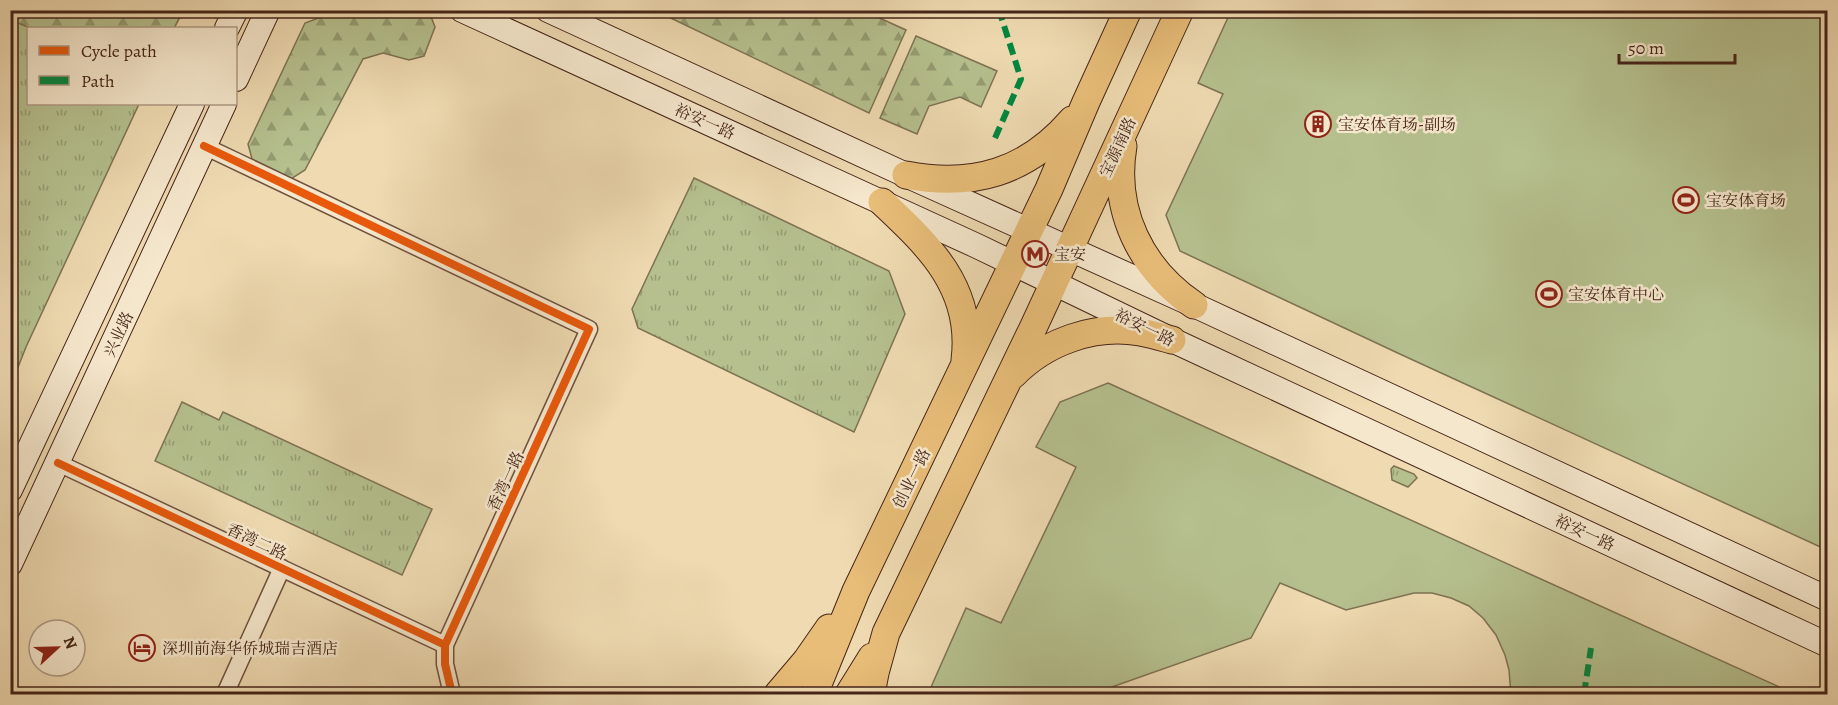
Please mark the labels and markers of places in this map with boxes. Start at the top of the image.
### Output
building icon: 宝安体育场-副场 [1303,109,1333,139]
place label: 宝安体育场-副场 [1338,114,1456,136]
sports icon: 宝安体育场 [1671,185,1701,215]
place label: 宝安体育场 [1706,190,1786,212]
metro station icon: 宝安 [1020,239,1050,269]
place label: 宝安 [1054,244,1086,266]
sports icon: 宝安体育中心 [1534,279,1564,309]
place label: 宝安体育中心 [1568,284,1664,306]
hotel icon: 深圳前海华侨城瑞吉酒店 [127,633,157,663]
place label: 深圳前海华侨城瑞吉酒店 [162,638,338,660]

